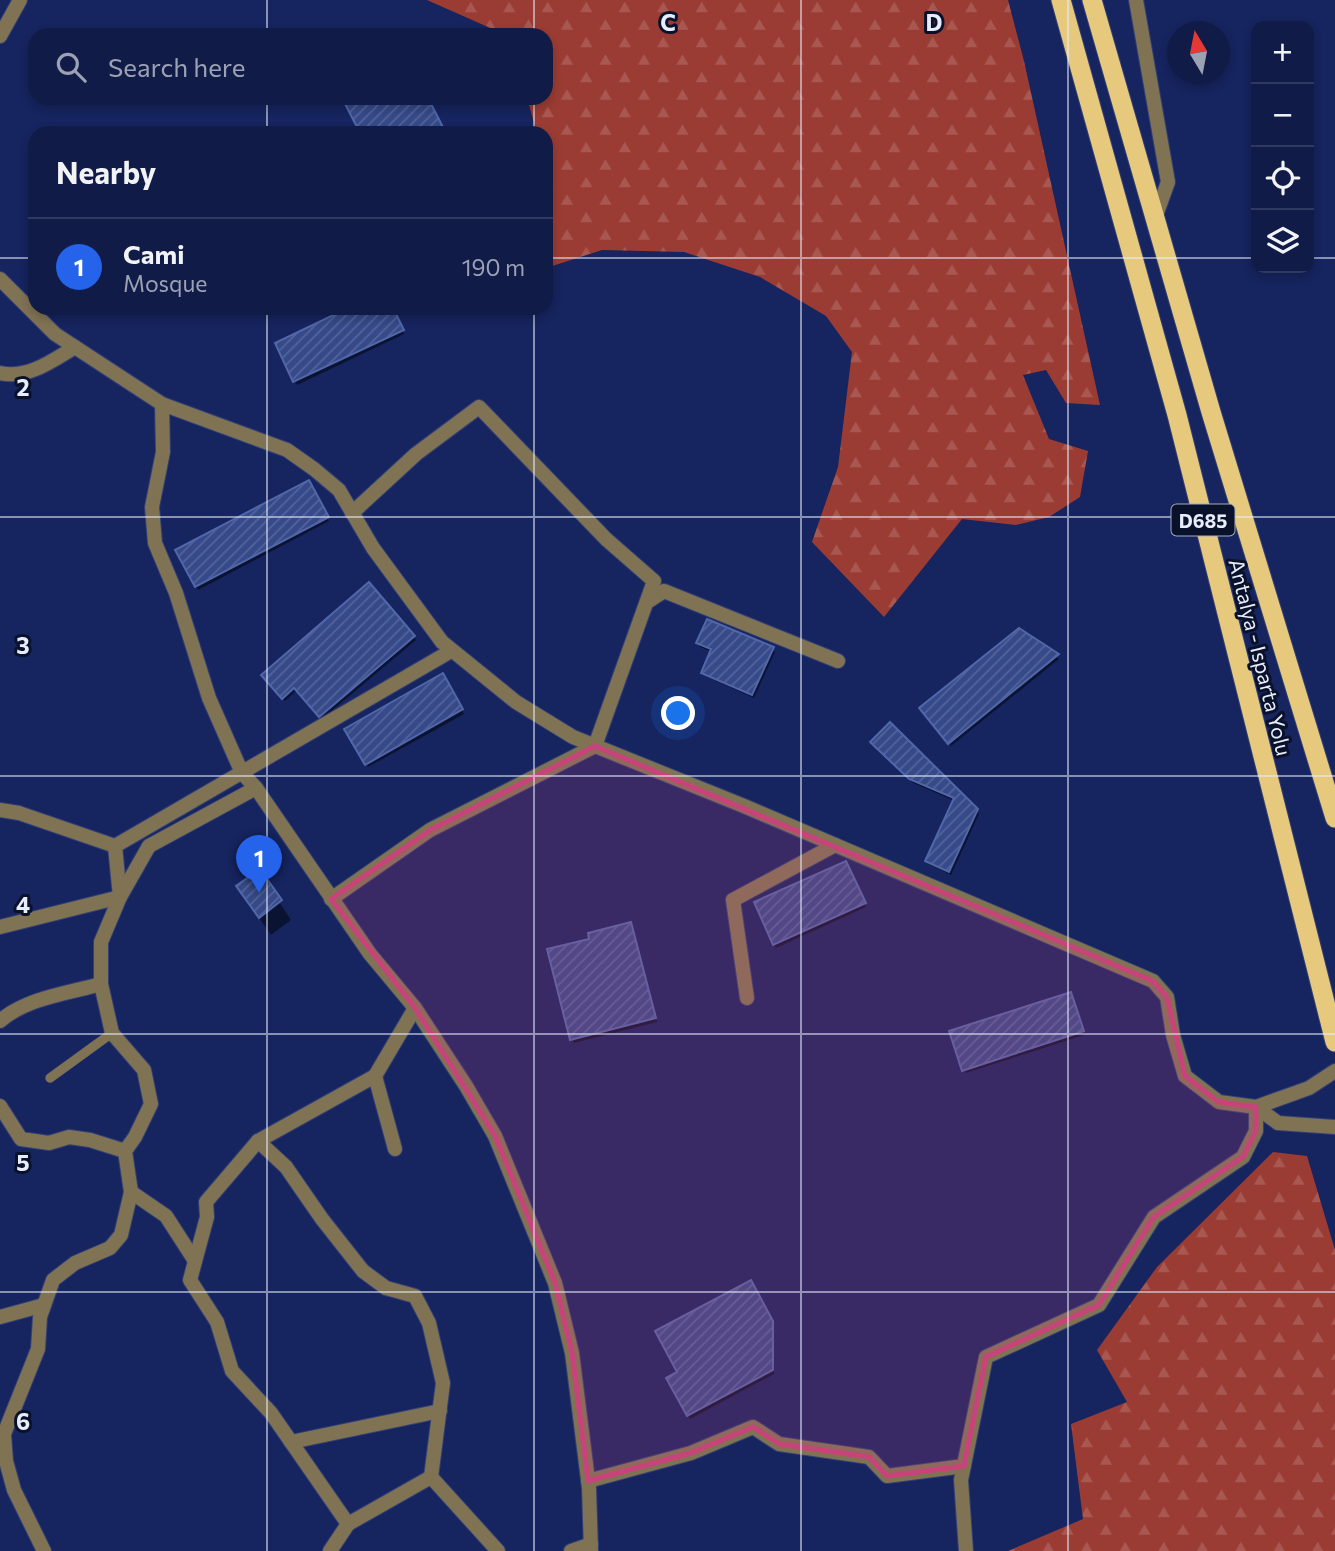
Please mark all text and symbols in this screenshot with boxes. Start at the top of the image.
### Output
text: C [660,8,676,36]
text: D [926,8,943,36]
north arrow [1167,21,1230,84]
map controls [1251,21,1314,273]
button: + [1251,21,1314,84]
search box [28,28,553,105]
icon: search [52,48,90,86]
text: Search here [108,51,246,82]
button: − [1251,84,1314,147]
button: locate [1251,147,1314,210]
text: Nearby [56,153,156,190]
button: layers [1251,210,1314,273]
text: Cami [123,238,184,269]
text: 1 [74,253,84,281]
text: 190 m [462,253,525,281]
text: Mosque [123,269,207,297]
text: 2 [16,373,30,401]
road number: D685 [1172,505,1234,536]
street label: Antalya - Isparta Yolu [1224,556,1298,758]
text: 3 [16,631,30,659]
your location [661,696,695,730]
pin: 1 [236,835,282,893]
text: 4 [16,890,30,918]
text: 5 [16,1148,30,1176]
text: 6 [16,1407,30,1435]

